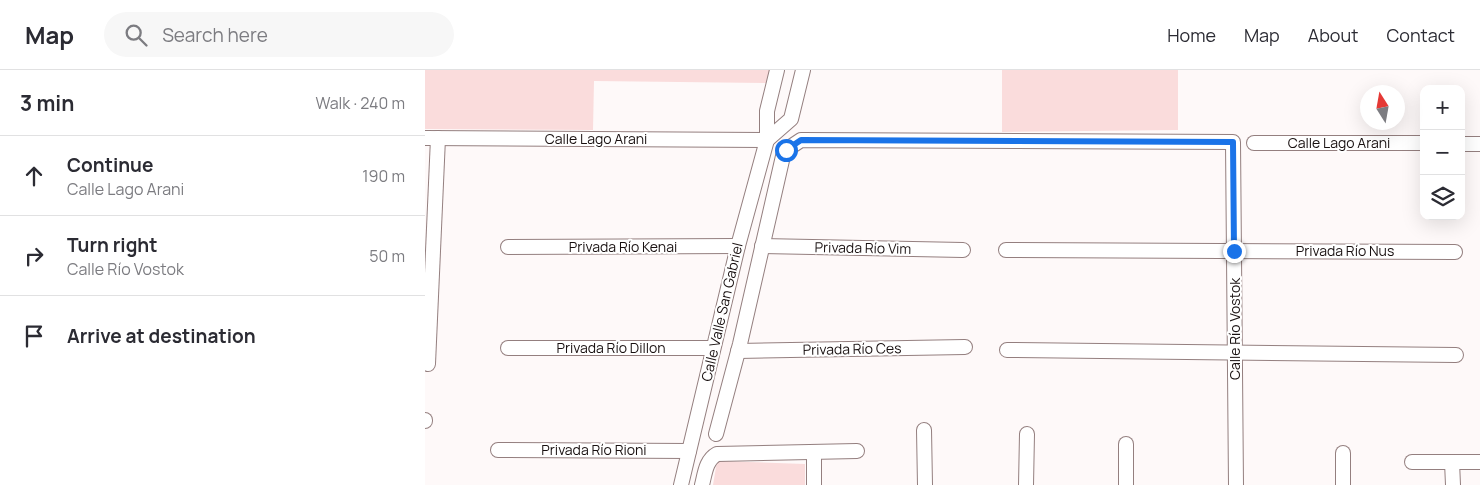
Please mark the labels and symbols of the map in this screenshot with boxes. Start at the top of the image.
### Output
north arrow [1360,85,1405,130]
street label: Calle Lago Arani [545,129,647,148]
street label: Calle Lago Arani [1288,133,1390,152]
route start [775,139,798,162]
street label: Privada Río Kenai [569,237,677,256]
street label: Privada Río Vim [815,237,912,258]
route end [1223,240,1246,263]
street label: Calle Valle San Gabriel [696,241,747,383]
street label: Privada Río Nus [1296,241,1394,260]
street label: Calle Río Vostok [1225,277,1244,380]
street label: Privada Río Dillon [556,338,666,357]
street label: Privada Río Ces [802,338,902,359]
street label: Privada Río Rioni [541,440,647,459]

